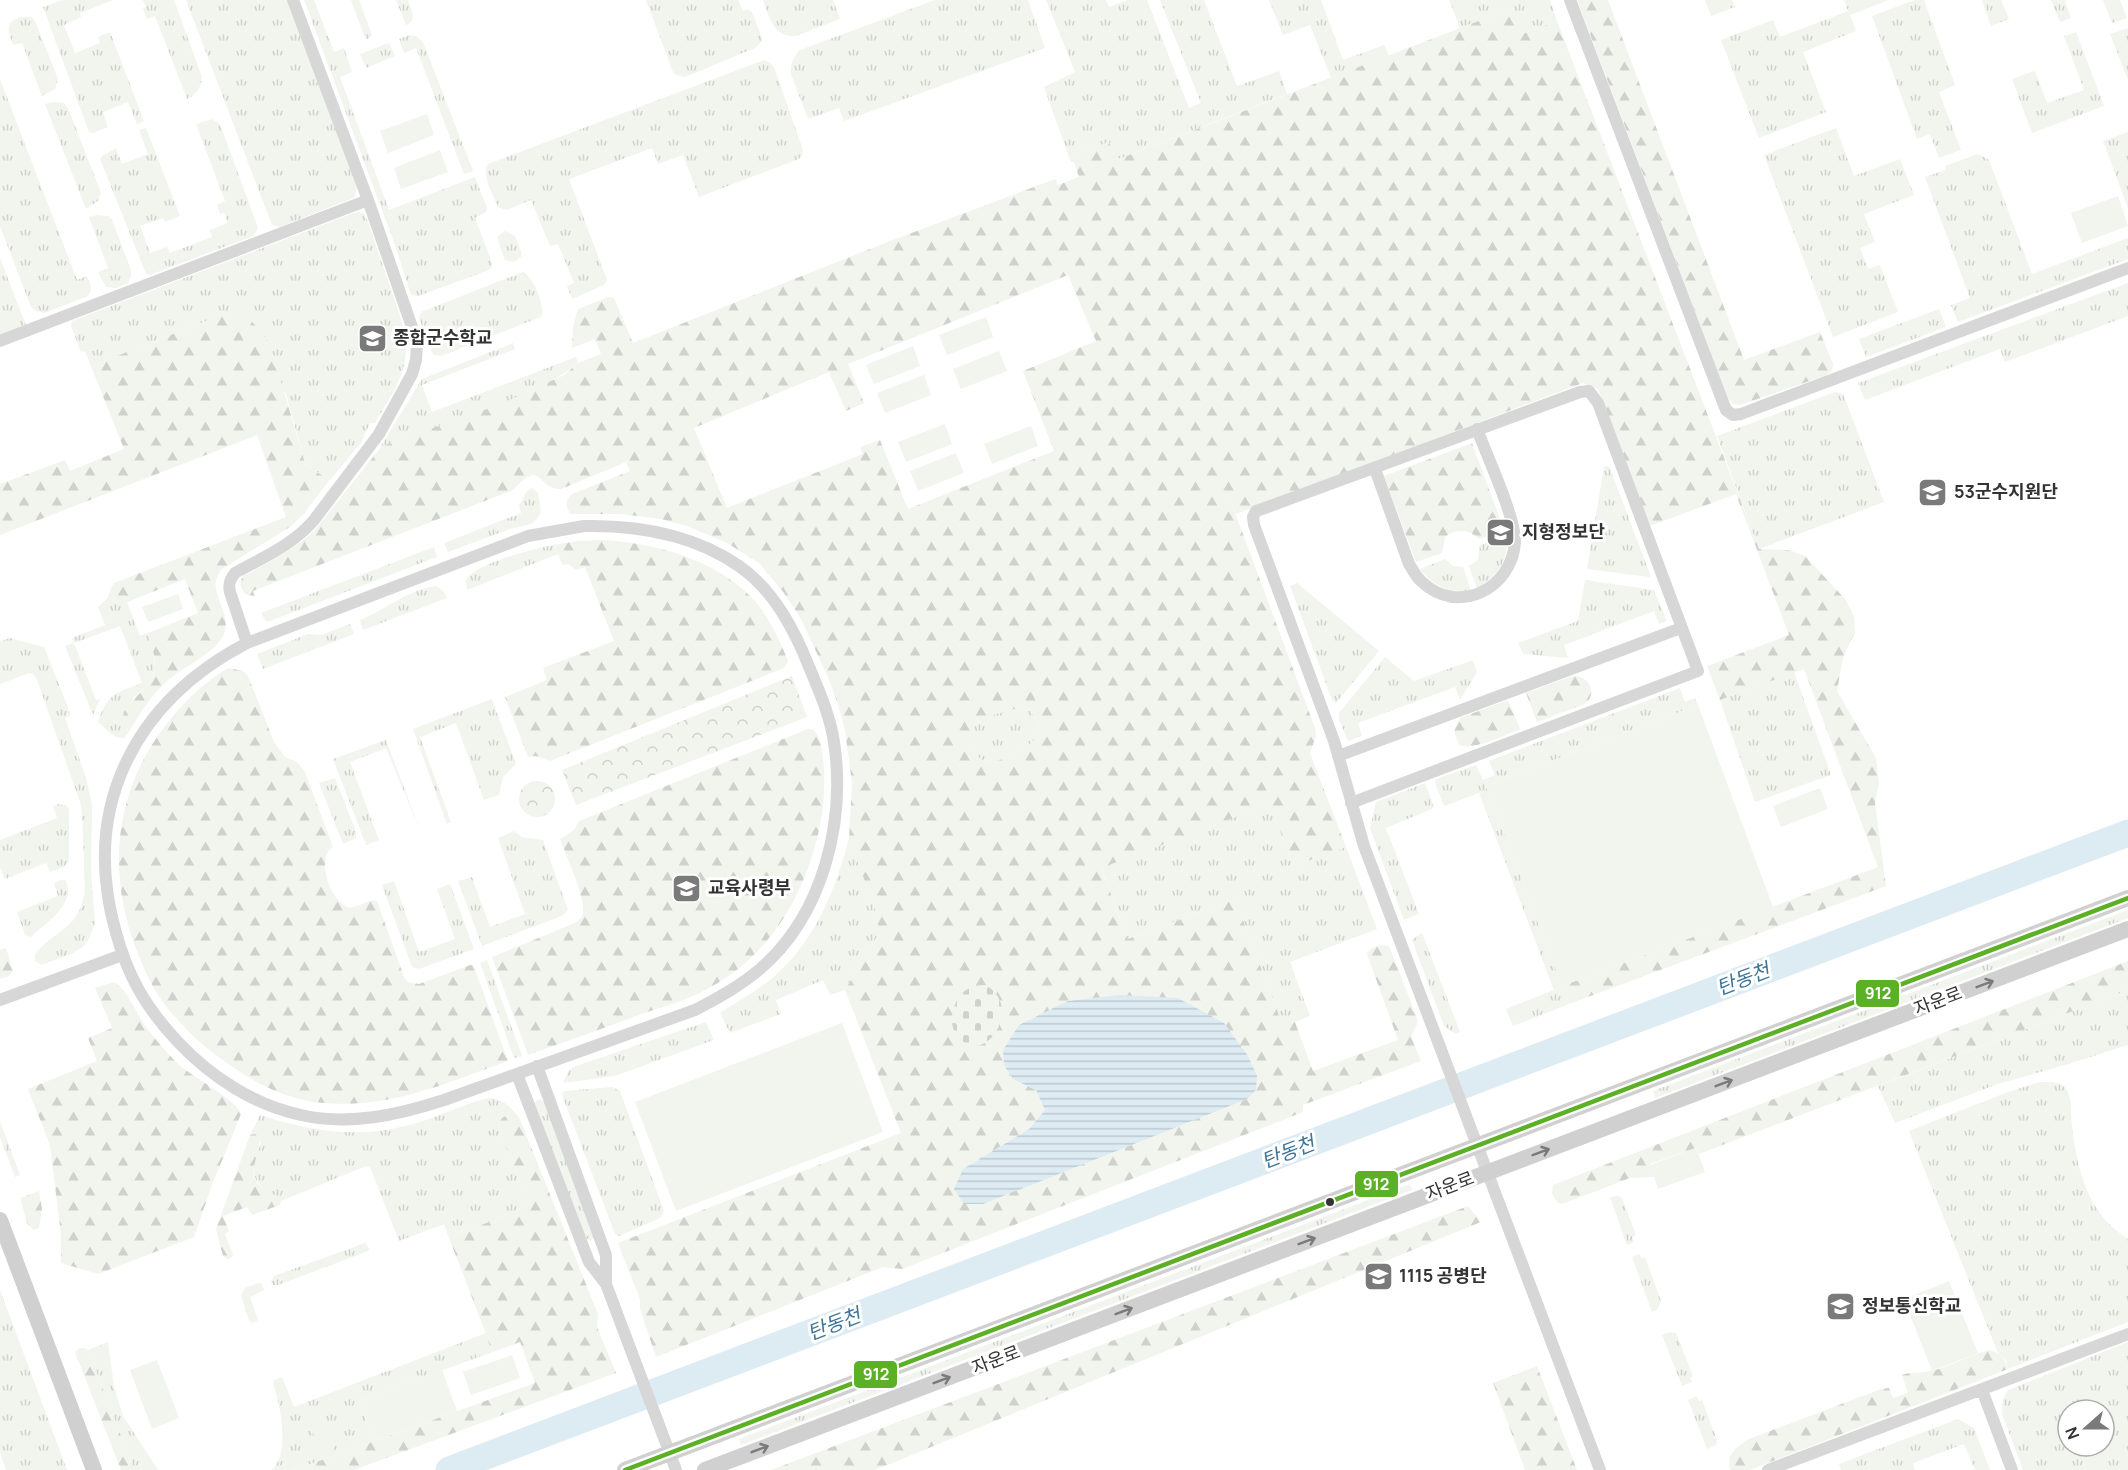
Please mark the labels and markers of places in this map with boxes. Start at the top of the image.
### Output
school or university icon: 종합군수학교 [356,322,388,354]
place label: 종합군수학교 [393,325,492,349]
school or university icon: 53군수지원단 [1917,476,1949,508]
place label: 53군수지원단 [1954,479,2058,503]
school or university icon: 지형정보단 [1485,516,1517,548]
place label: 지형정보단 [1522,519,1605,543]
school or university icon: 교육사령부 [671,872,703,904]
place label: 교육사령부 [708,875,791,899]
unlabelled marker [1324,1196,1336,1208]
school or university icon: 1115 공병단 [1362,1260,1394,1292]
place label: 1115 공병단 [1399,1263,1487,1287]
school or university icon: 정보통신학교 [1825,1290,1857,1322]
place label: 정보통신학교 [1862,1293,1961,1317]

